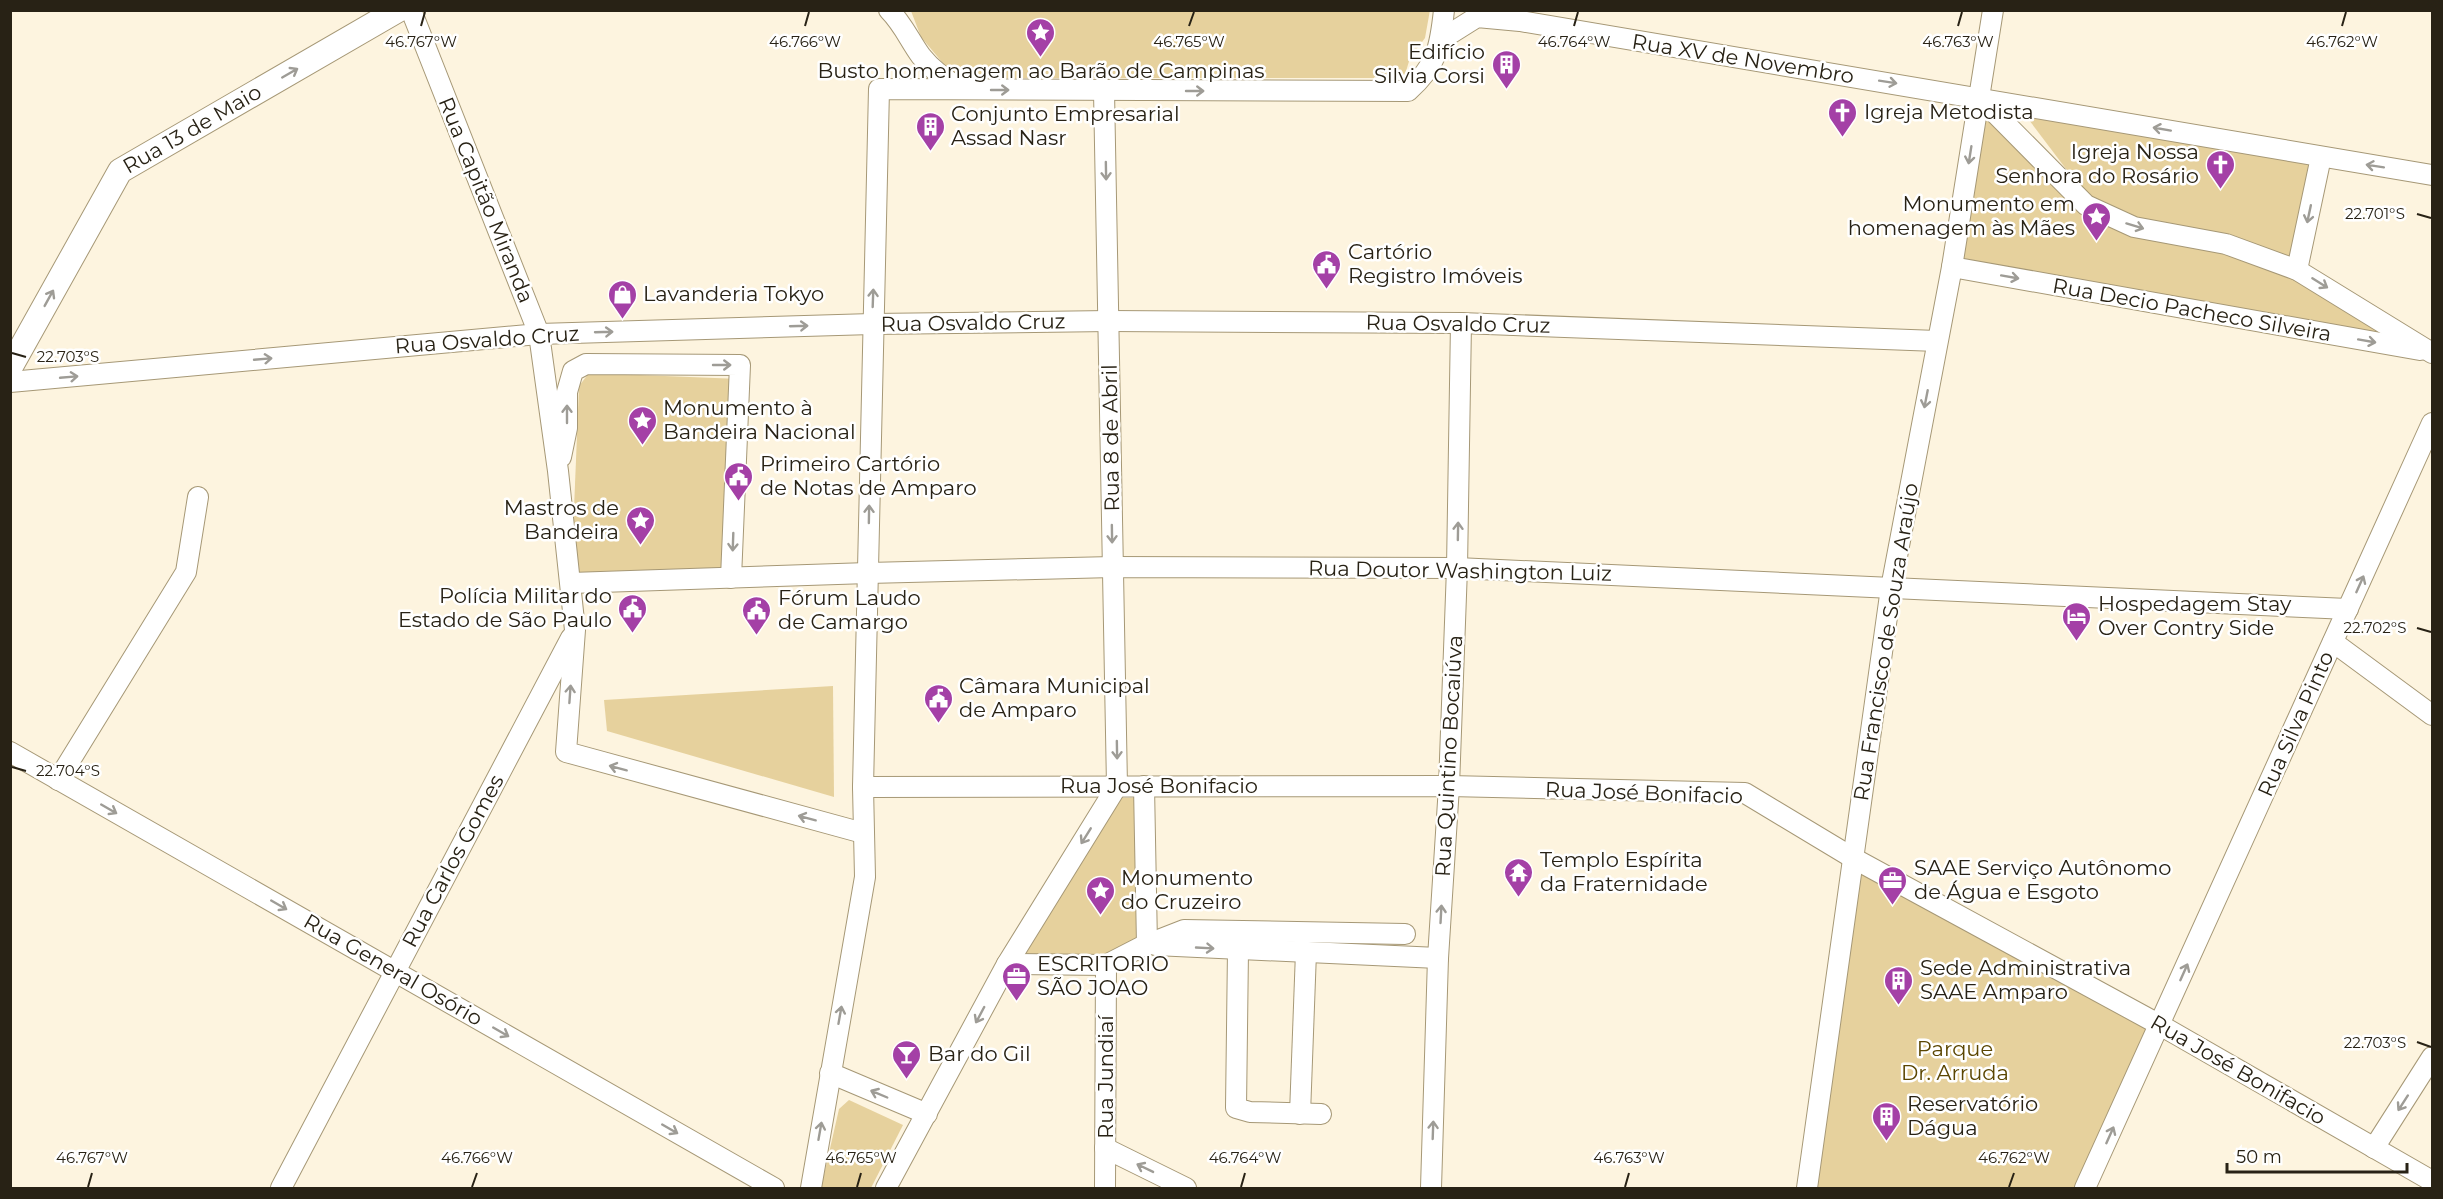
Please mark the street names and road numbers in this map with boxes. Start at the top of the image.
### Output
street label: Rua XV de Novembro [1630,29,1856,88]
street label: Rua 13 de Maio [118,79,266,179]
street label: Rua Capitão Miranda [434,93,539,306]
street label: Rua Decio Pacheco Silveira [2051,273,2333,346]
street label: Rua Osvaldo Cruz [880,308,1066,337]
street label: Rua Osvaldo Cruz [1365,309,1551,338]
street label: Rua Osvaldo Cruz [394,321,580,358]
street label: Rua 8 de Abril [1097,364,1124,512]
street label: Rua Francisco de Souza Araújo [1848,481,1923,803]
street label: Rua Doutor Washington Luiz [1308,555,1612,586]
street label: Rua Quintino Bocaiúva [1430,634,1467,878]
street label: Rua Silva Pinto [2252,647,2339,800]
street label: Rua Carlos Gomes [397,770,509,951]
street label: Rua José Bonifacio [1060,773,1258,798]
street label: Rua José Bonifacio [1545,777,1743,808]
street label: Rua General Osório [299,908,487,1031]
street label: Rua José Bonifacio [2146,1009,2330,1130]
street label: Rua Jundiaí [1093,1014,1118,1139]

